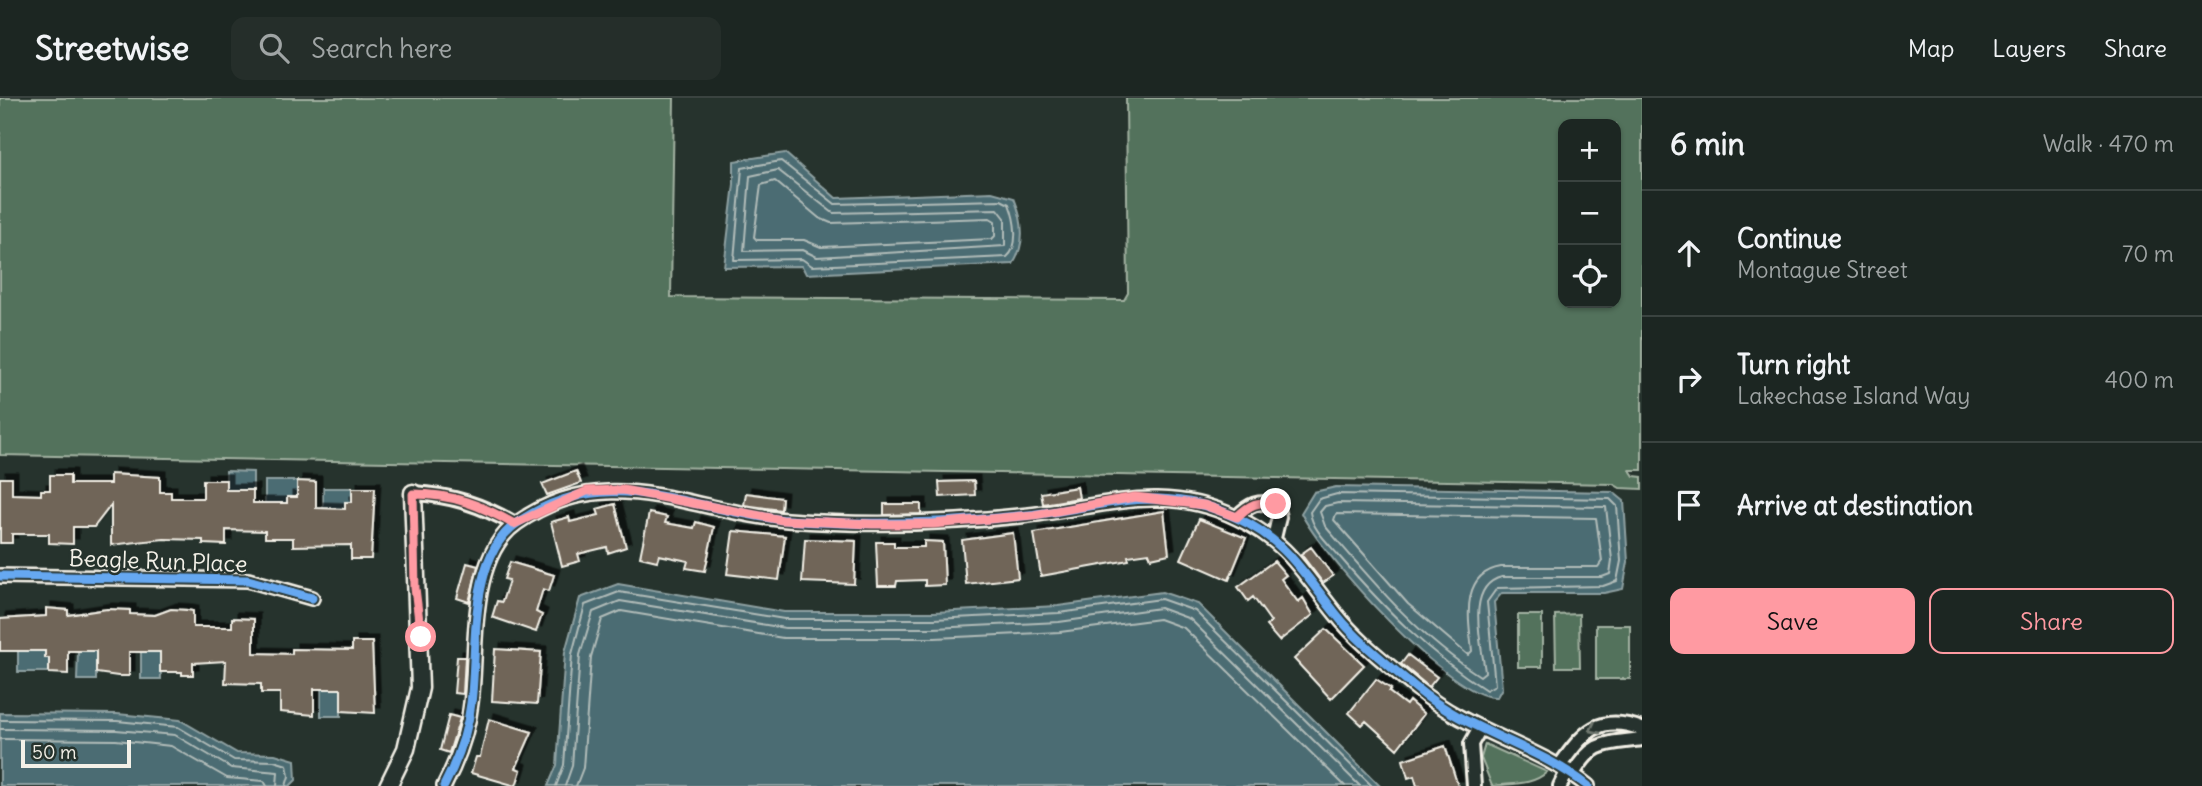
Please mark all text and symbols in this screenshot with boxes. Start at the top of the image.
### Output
search box [231,17,721,80]
text: Streetwise [35,27,189,69]
icon: search [255,29,293,67]
text: Search here [311,32,452,65]
text: Map [1908,33,1954,63]
text: Layers [1992,33,2066,63]
text: Share [2104,33,2167,63]
map controls [1558,119,1621,308]
button: + [1558,119,1621,182]
text: 6 min [1670,125,1745,163]
text: Walk · 470 m [2043,129,2174,158]
button: − [1558,182,1621,245]
text: Continue [1737,222,1842,255]
icon: ahead [1670,234,1708,272]
text: 70 m [2122,239,2174,268]
button: locate [1558,245,1621,308]
text: Montague Street [1737,255,1908,284]
text: Turn right [1737,348,1850,381]
icon: right [1670,360,1708,398]
text: 400 m [2105,365,2174,394]
text: Lakechase Island Way [1737,381,1970,410]
icon: arrive [1670,486,1708,524]
route end [1260,488,1291,519]
text: Arrive at destination [1737,489,1973,522]
street label: Beagle Run Place [68,543,248,578]
button: Save [1670,588,1915,654]
button: Share [1929,588,2174,654]
route start [405,621,436,652]
one-way arrow [1589,721,1602,735]
scale bar [21,737,131,769]
text: 50 m [32,740,77,764]

